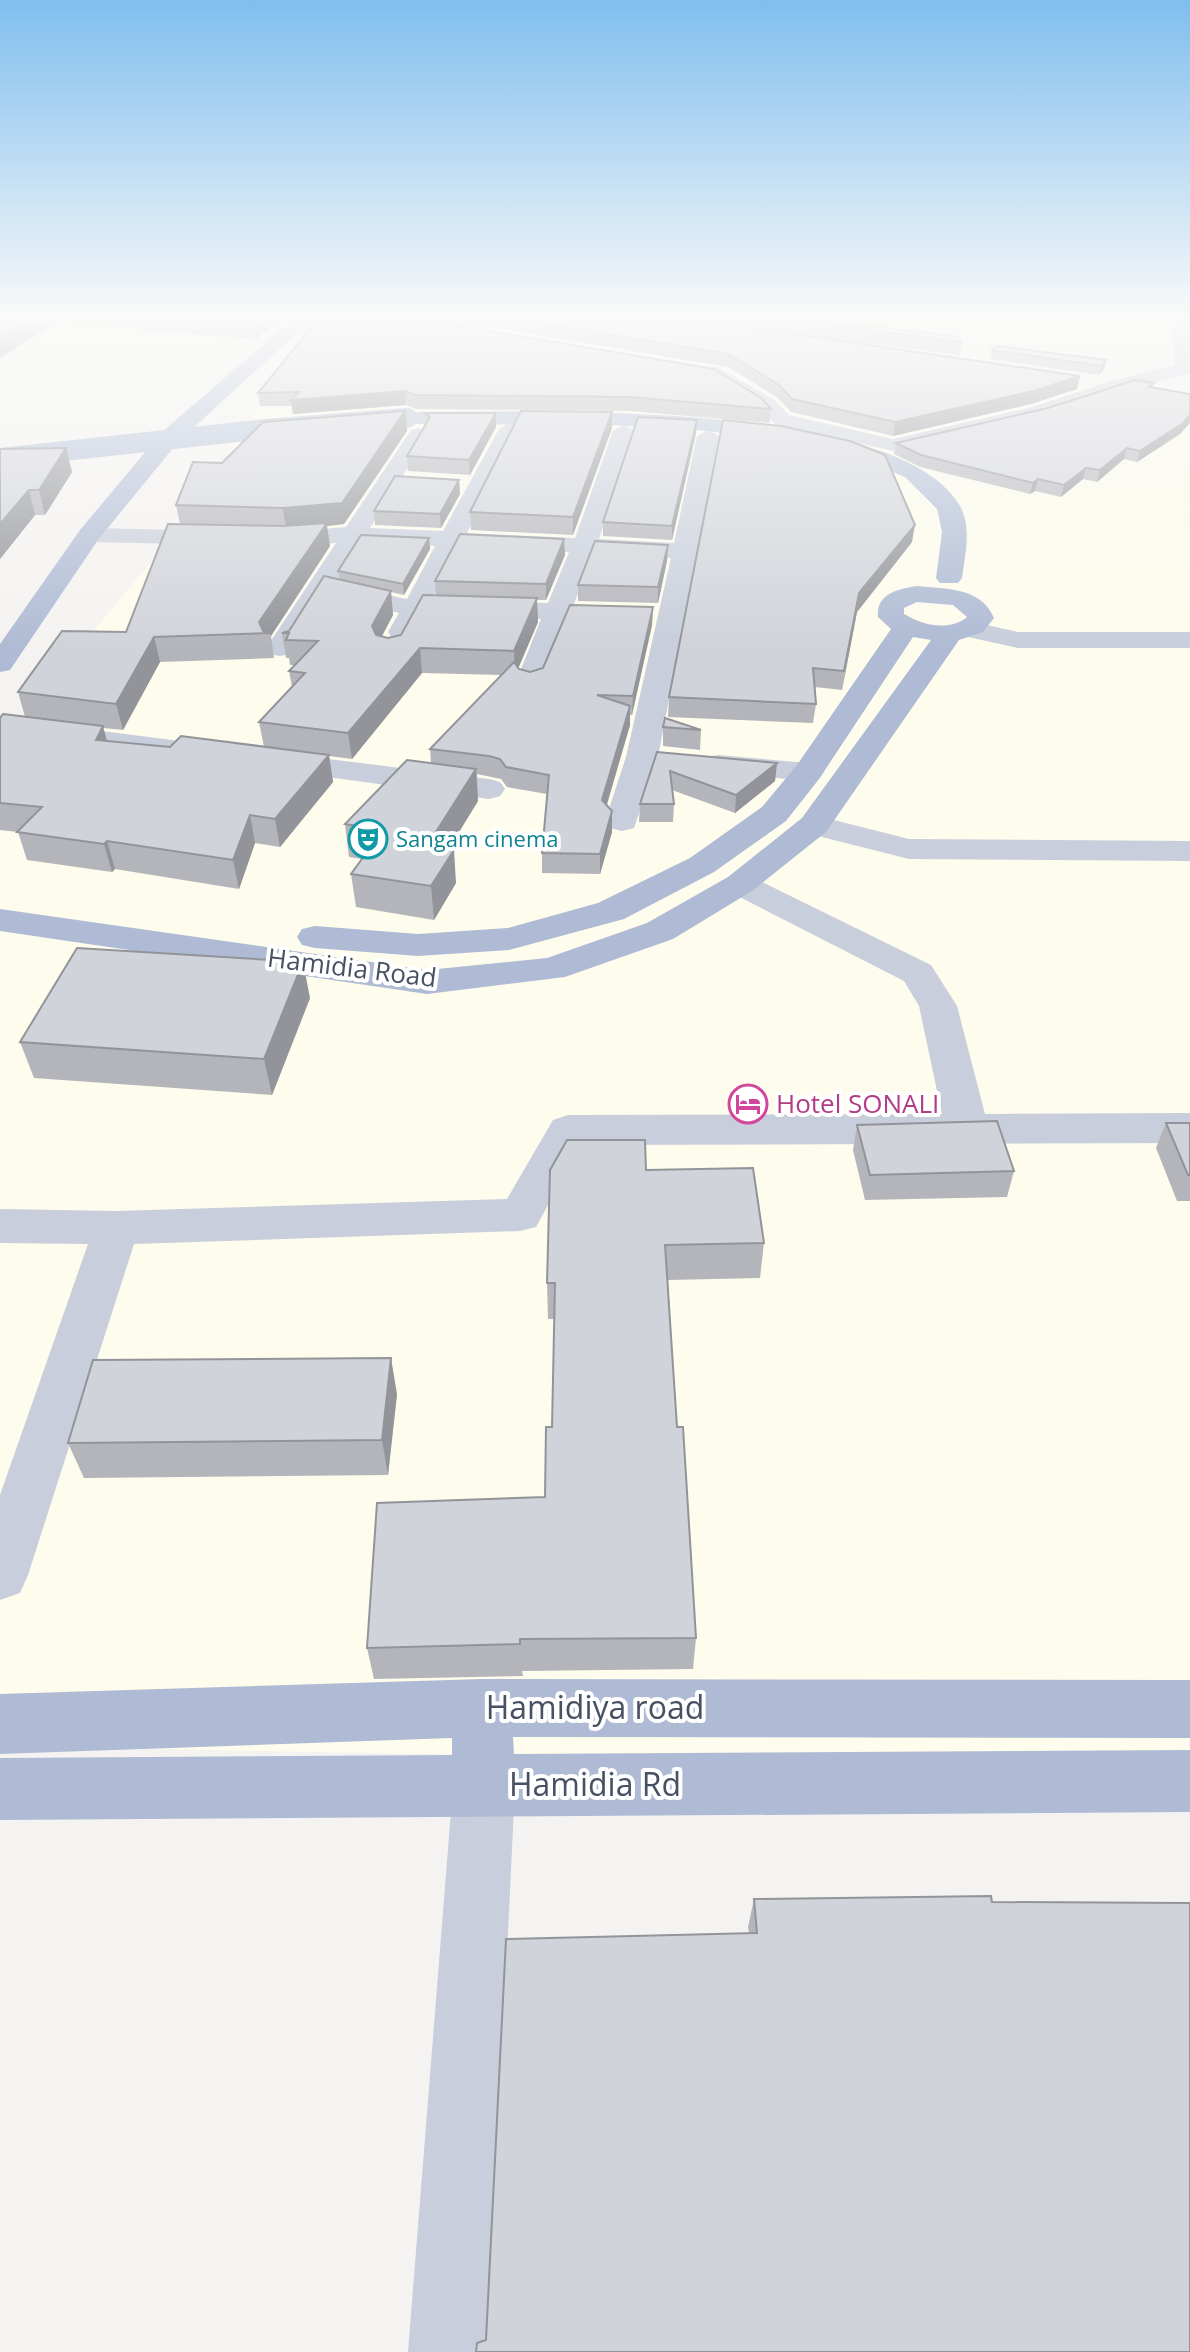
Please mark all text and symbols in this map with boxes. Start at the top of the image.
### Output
theatre icon: Sangam cinema [347,818,389,860]
place label: Sangam cinema [396,823,559,853]
street label: Hamidia Road [266,939,439,995]
hotel icon: Hotel SONALI [727,1083,769,1125]
place label: Hotel SONALI [776,1085,939,1121]
street label: Hamidiya road [486,1685,704,1728]
street label: Hamidia Rd [509,1762,681,1805]

